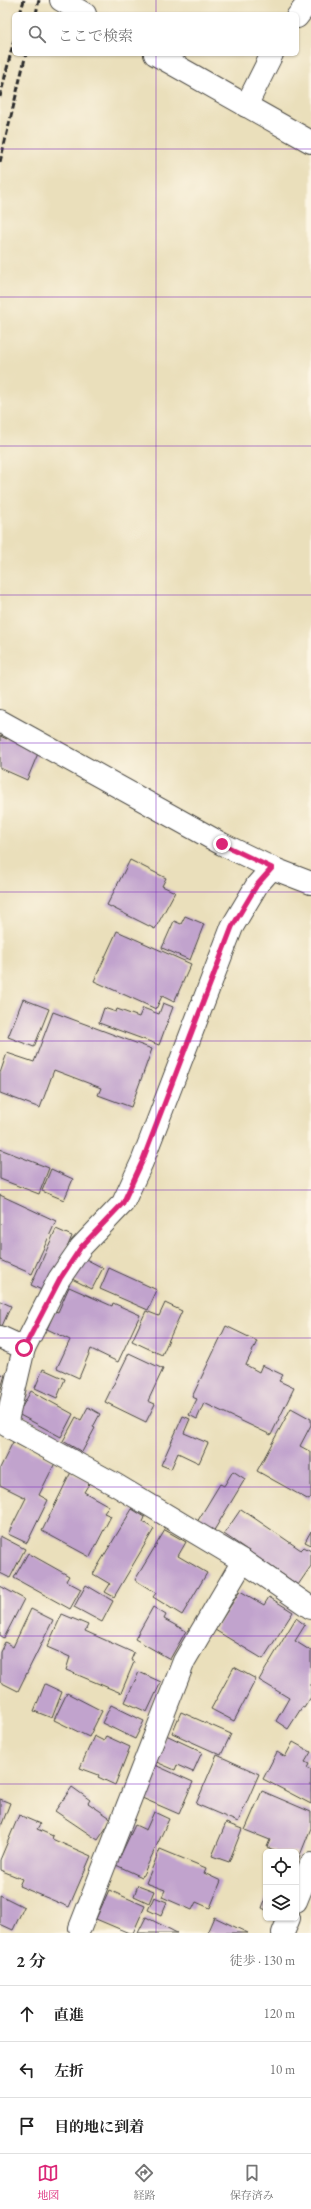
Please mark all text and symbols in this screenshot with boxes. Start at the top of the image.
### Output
search box [12,12,299,56]
icon: search [26,23,48,45]
text: ここで検索 [58,26,133,45]
route end [213,835,231,853]
route start [15,1339,33,1357]
map controls [263,1849,299,1921]
button: locate [263,1849,299,1885]
button: layers [263,1885,299,1921]
text: 2 分 [16,1950,46,1972]
text: 徒歩 · 130 m [230,1952,295,1969]
icon: ahead [16,2003,38,2025]
text: 直進 [54,2005,84,2024]
text: 120 m [264,2005,295,2022]
icon: left [16,2059,38,2081]
text: 左折 [54,2061,84,2080]
text: 10 m [270,2061,295,2078]
icon: arrive [16,2115,38,2137]
text: 目的地に到着 [54,2117,144,2136]
tab: 地図 [37,2162,59,2202]
tab: 経路 [133,2162,155,2202]
tab: 保存済み [230,2162,274,2202]

